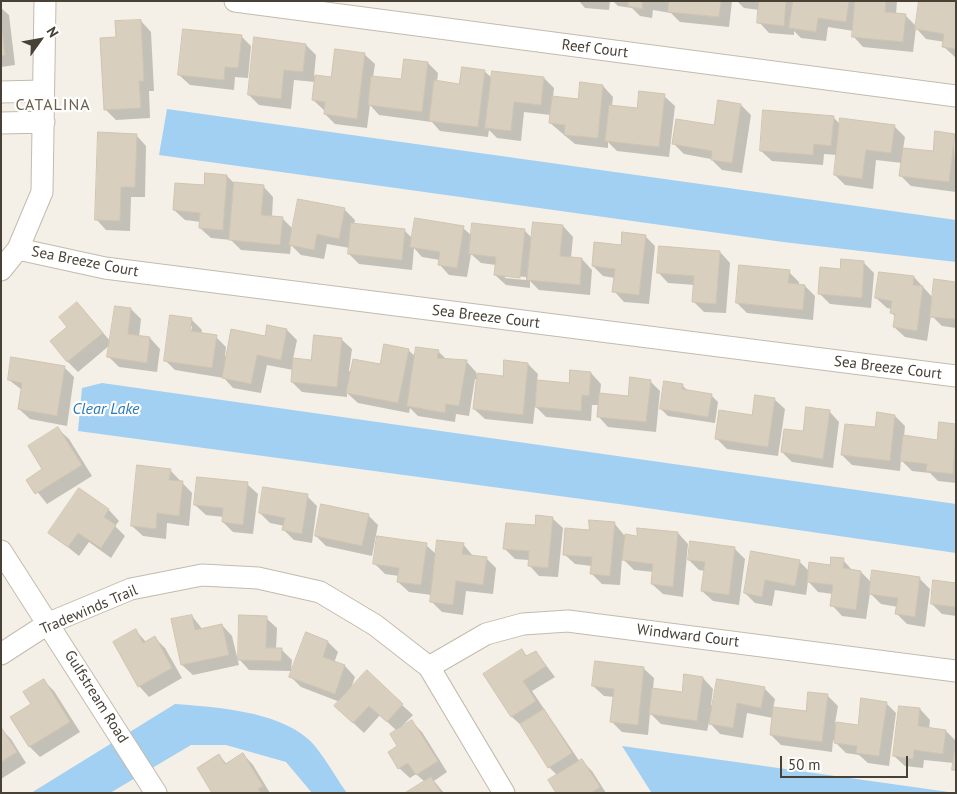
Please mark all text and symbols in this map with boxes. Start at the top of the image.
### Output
north arrow [15,15,65,65]
text: N [43,23,63,41]
street label: Reef Court [561,36,629,62]
district label: CATALINA [14,95,92,115]
street label: Sea Breeze Court [30,243,140,281]
street label: Sea Breeze Court [431,301,541,333]
street label: Sea Breeze Court [833,352,943,384]
water label: Clear Lake [72,399,140,419]
street label: Tradewinds Trail [38,581,140,639]
street label: Windward Court [636,621,740,651]
street label: Gulfstream Road [60,647,132,747]
scale bar [782,746,910,778]
text: 50 m [788,755,821,774]

